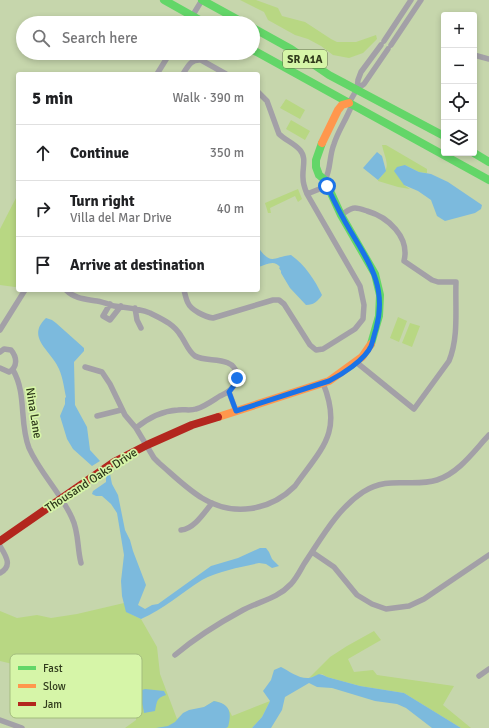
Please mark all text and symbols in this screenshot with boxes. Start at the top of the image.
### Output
map controls [441,12,477,156]
button: + [441,12,477,48]
search box [16,16,260,60]
icon: search [30,27,52,49]
text: Search here [62,29,138,47]
button: − [441,48,477,84]
road number: SR A1A [283,50,327,68]
button: locate [441,84,477,120]
text: 5 min [32,88,73,109]
text: Walk · 390 m [173,90,244,106]
button: layers [441,120,477,156]
icon: ahead [32,142,54,164]
text: Continue [70,144,129,162]
text: 350 m [210,145,244,161]
route start [318,177,336,195]
text: Turn right [70,192,135,210]
icon: right [32,198,54,220]
text: 40 m [217,201,244,217]
text: Villa del Mar Drive [70,210,172,226]
icon: arrive [32,254,54,276]
text: Arrive at destination [70,256,205,274]
route end [228,369,246,387]
street label: Nina Lane [22,386,45,440]
street label: Thousand Oaks Drive [42,445,140,516]
legend [10,654,142,718]
text: Fast [43,662,63,675]
text: Slow [43,680,66,693]
text: Jam [43,698,62,711]

